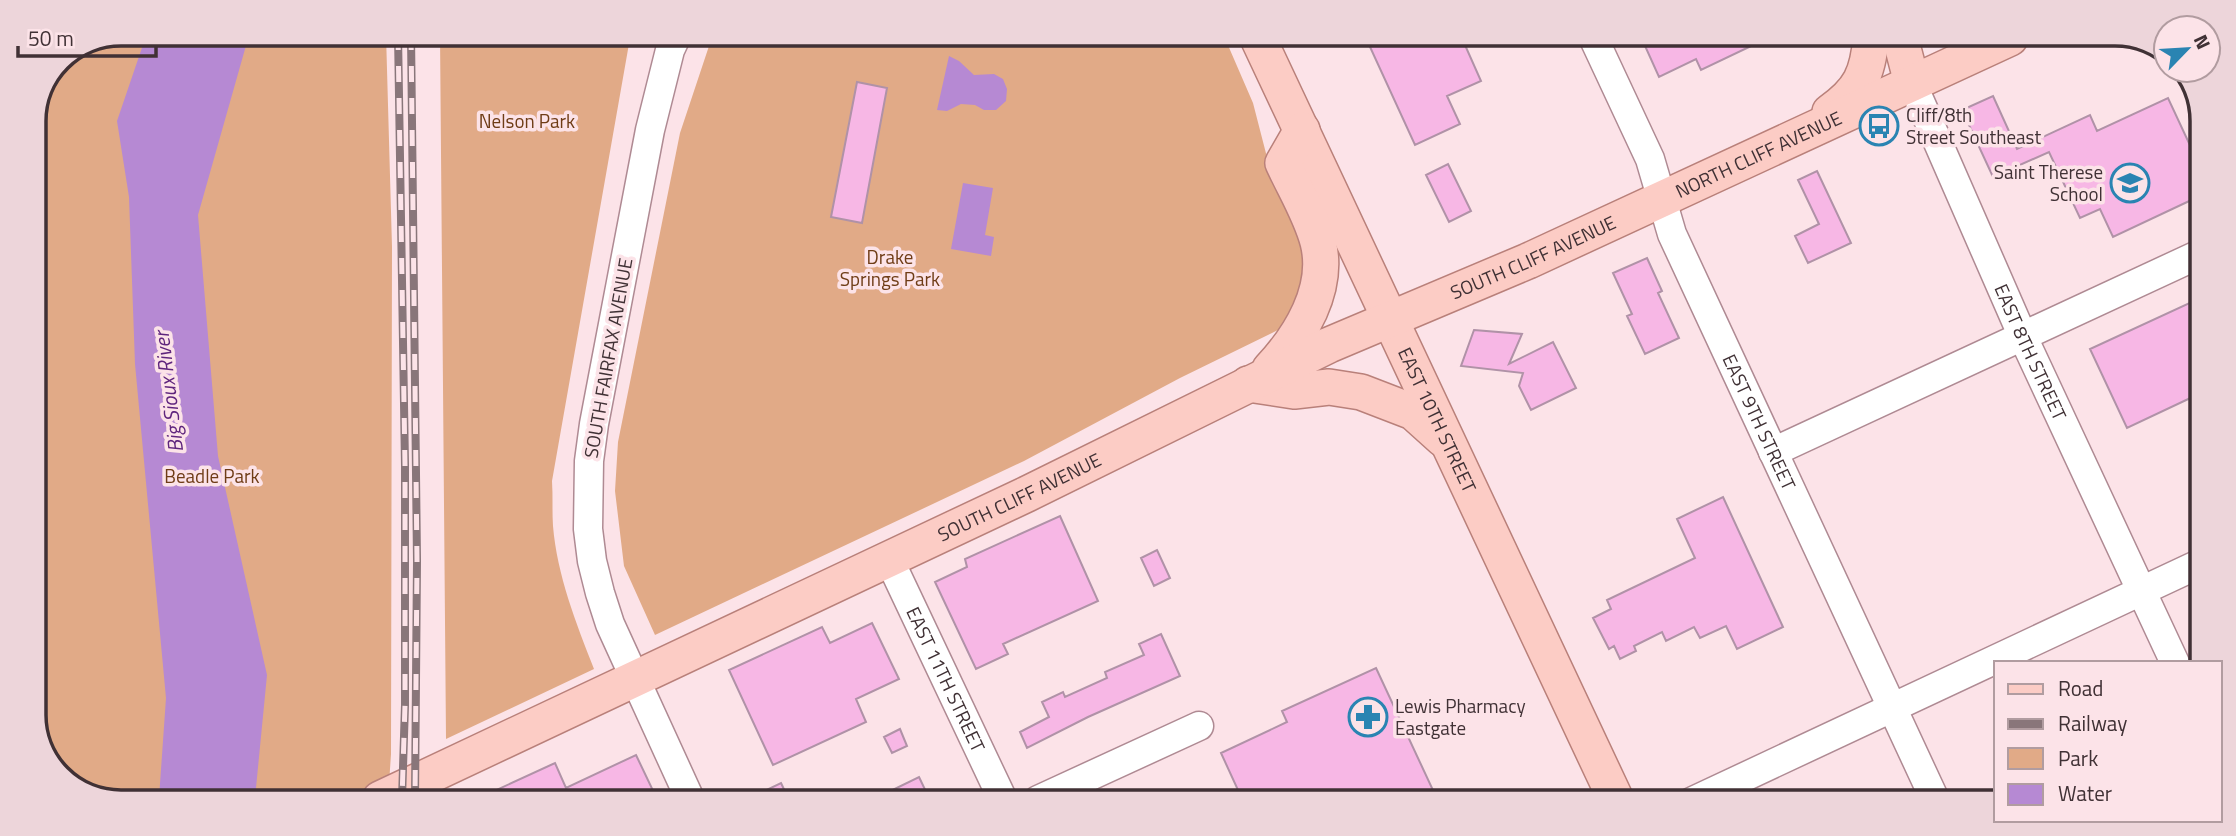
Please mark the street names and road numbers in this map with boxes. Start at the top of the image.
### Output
street label: NORTH CLIFF AVENUE [1670,103,1846,205]
street label: SOUTH CLIFF AVENUE [1445,207,1620,306]
street label: SOUTH FAIRFAX AVENUE [576,256,639,460]
street label: EAST 8TH STREET [1987,279,2075,425]
street label: EAST 10TH STREET [1391,342,1484,497]
street label: EAST 9TH STREET [1716,349,1804,494]
street label: SOUTH CLIFF AVENUE [932,445,1106,548]
street label: EAST 11TH STREET [900,602,993,756]

